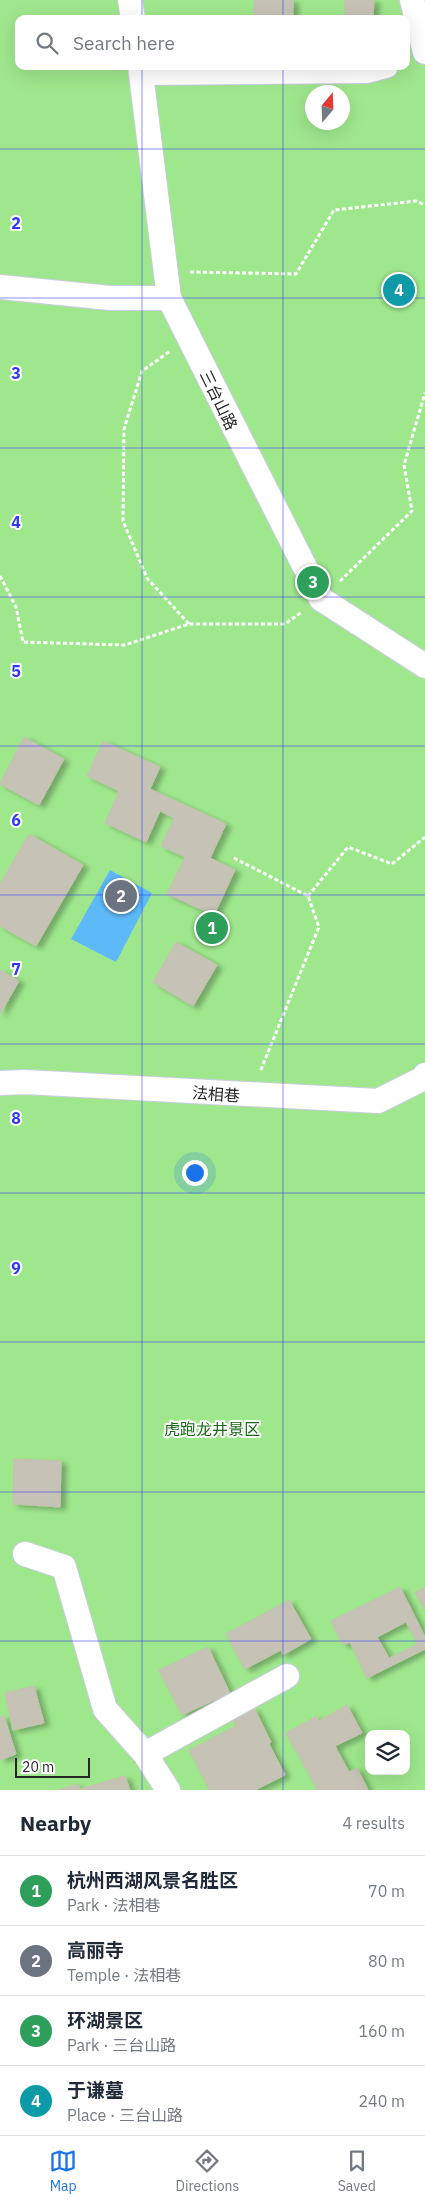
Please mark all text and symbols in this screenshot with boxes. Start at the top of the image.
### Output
search box [15,15,410,70]
icon: search [33,29,61,57]
text: Search here [73,31,175,55]
north arrow [305,85,350,130]
text: 2 [11,213,21,233]
pin: 4 [383,271,415,309]
text: 3 [11,363,21,383]
street label: 三台山路 [196,367,242,433]
text: 4 [11,512,21,532]
pin: 3 [297,563,329,601]
text: 5 [11,661,21,681]
text: 6 [11,810,21,830]
pin: 2 [105,877,137,915]
pin: 1 [196,909,228,947]
text: 7 [11,959,21,979]
street label: 法相巷 [191,1082,241,1106]
text: 8 [11,1108,21,1128]
your location [182,1160,208,1186]
text: 9 [11,1258,21,1278]
park label: 虎跑龙井景区 [164,1419,260,1439]
map controls [365,1730,410,1775]
button: layers [365,1730,410,1775]
scale bar [15,1755,90,1778]
text: 20 m [22,1758,54,1776]
text: Nearby [20,1809,91,1837]
text: 4 results [342,1813,405,1833]
text: 杭州西湖风景名胜区 [67,1868,238,1892]
text: 1 [31,1881,41,1901]
text: 70 m [368,1881,405,1901]
text: Park · 法相巷 [67,1895,160,1915]
text: 高丽寺 [67,1938,124,1962]
text: 2 [31,1951,41,1971]
text: 80 m [368,1951,405,1971]
text: Temple · 法相巷 [67,1965,181,1985]
text: 环湖景区 [67,2008,143,2032]
text: 3 [31,2021,41,2041]
text: 160 m [358,2021,405,2041]
text: Park · 三台山路 [67,2035,176,2055]
text: 于谦墓 [67,2078,124,2102]
text: 4 [31,2091,41,2111]
text: 240 m [358,2091,405,2111]
text: Place · 三台山路 [67,2105,183,2125]
tab: Map [49,2147,77,2195]
tab: Directions [176,2147,239,2195]
tab: Saved [338,2147,376,2195]

